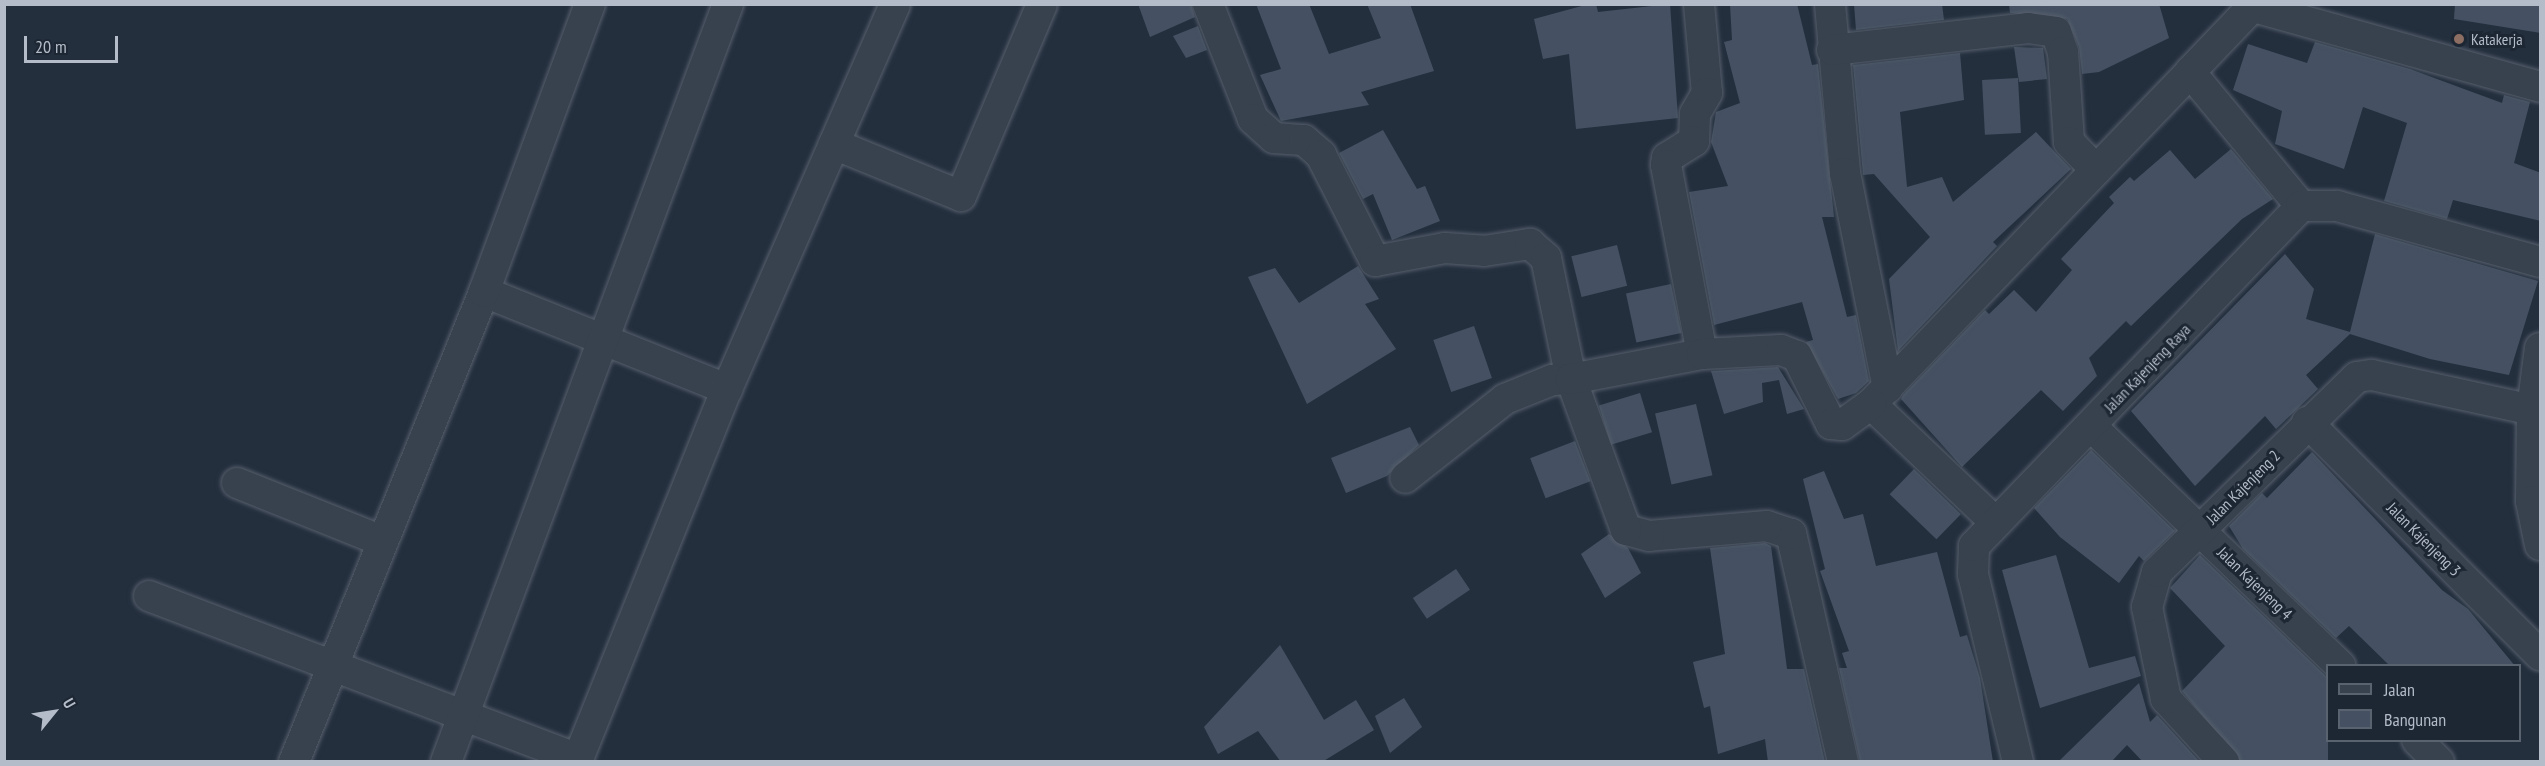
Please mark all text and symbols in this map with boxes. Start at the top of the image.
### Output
scale bar [27,24,122,62]
place label: Katakerja [2471,29,2523,49]
marker: Katakerja [2452,32,2466,46]
text: 20 m [35,35,67,58]
street label: Jalan Kajenjeng Raya [2100,320,2194,416]
street label: Jalan Kajenjeng 2 [2202,446,2284,528]
street label: Jalan Kajenjeng 3 [2383,498,2465,580]
street label: Jalan Kajenjeng 4 [2214,543,2296,623]
legend [2326,664,2521,742]
text: Jalan [2384,678,2415,701]
north arrow [24,682,84,742]
text: U [59,694,80,712]
text: Bangunan [2384,708,2446,731]

